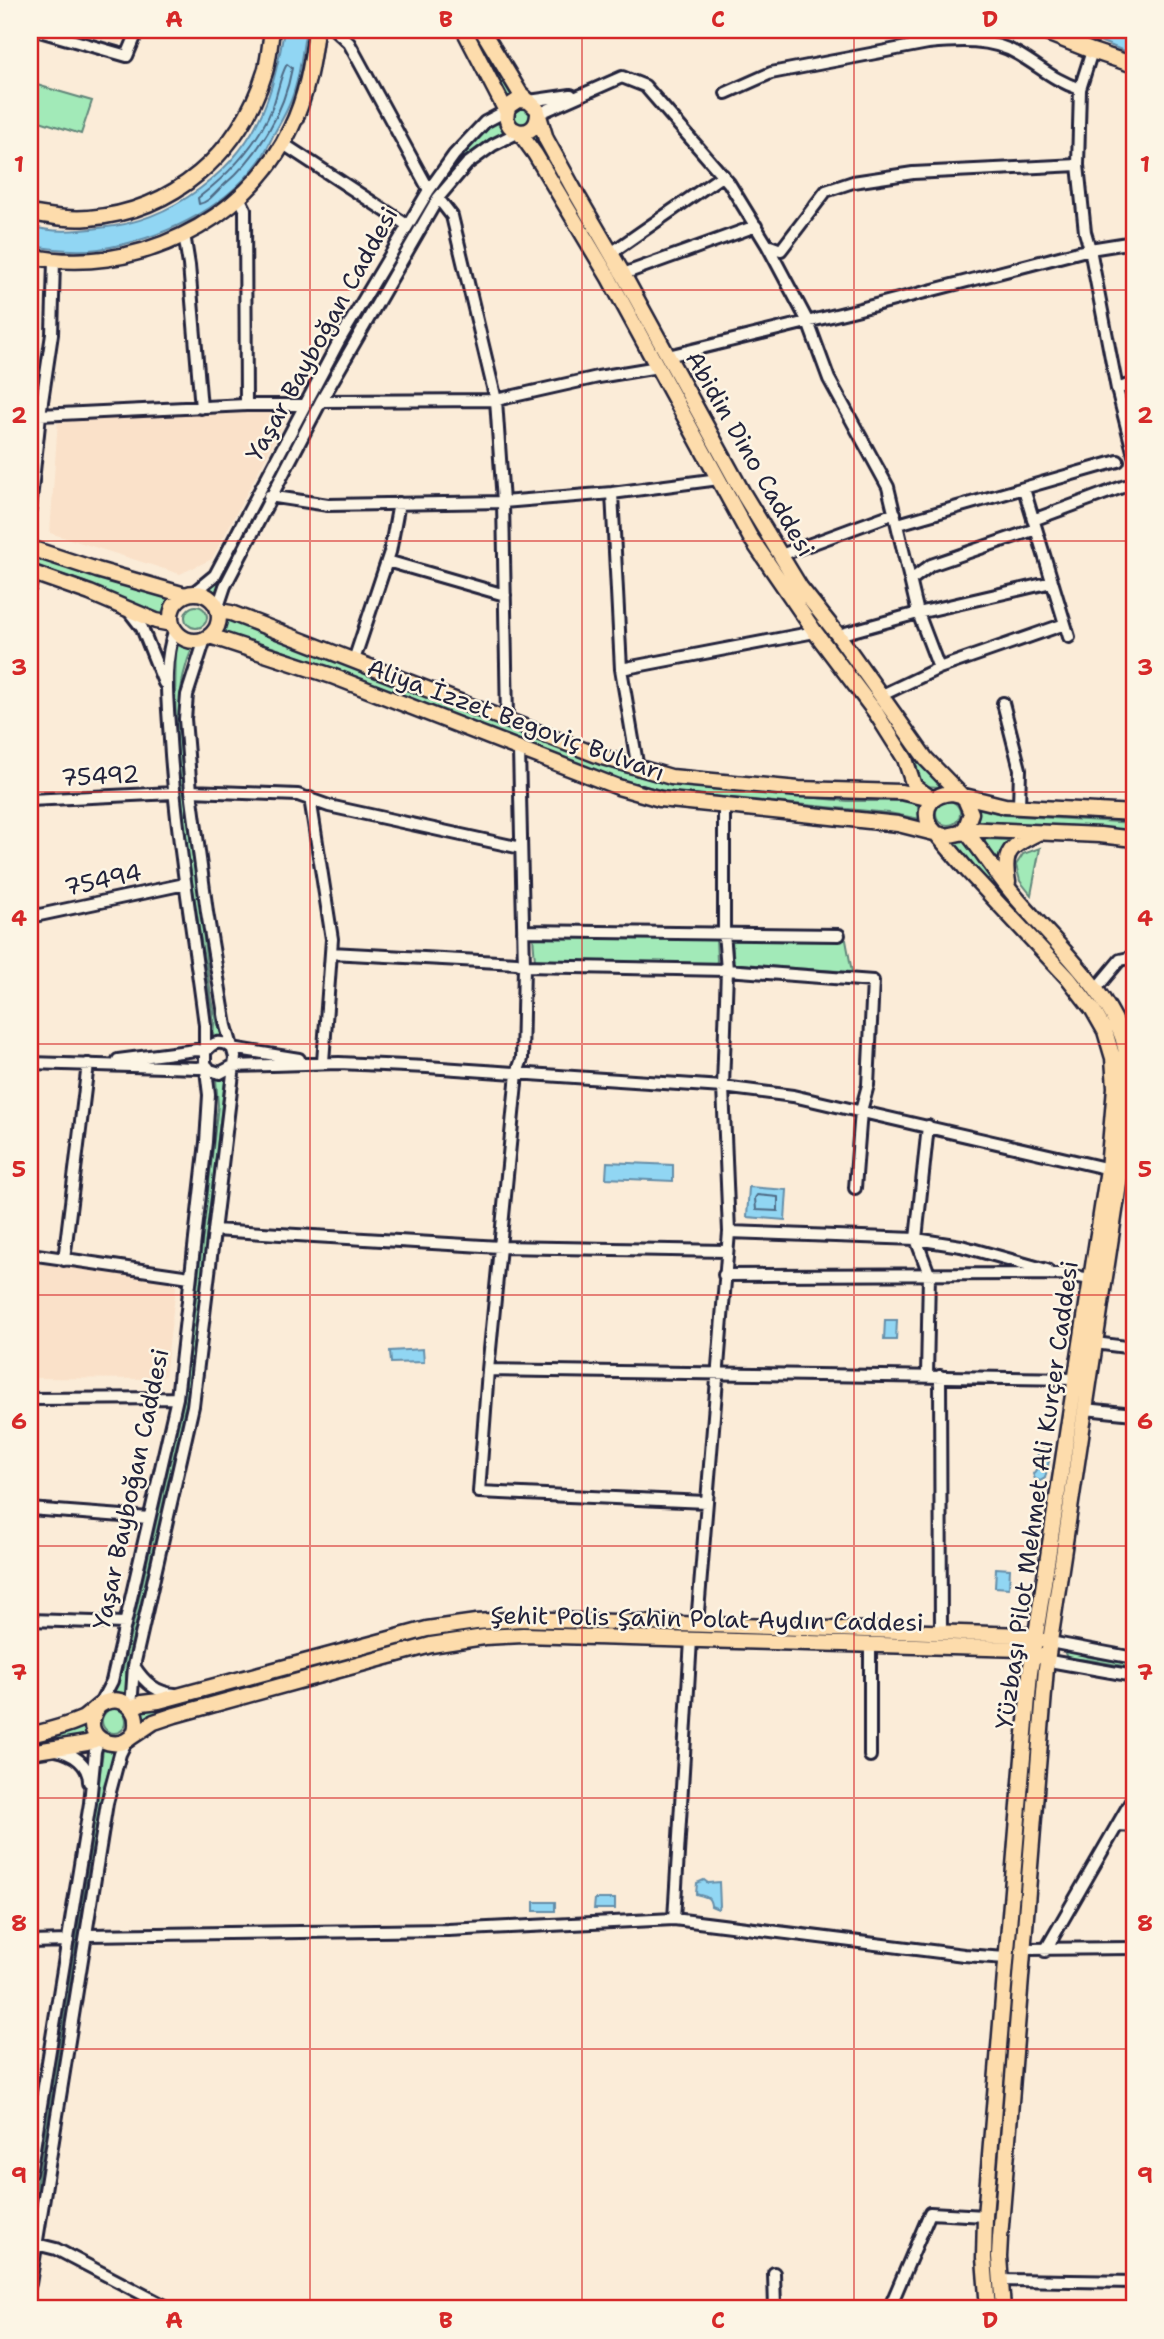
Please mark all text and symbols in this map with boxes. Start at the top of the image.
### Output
text: A [165,4,183,34]
text: B [439,4,453,34]
text: C [711,4,725,34]
text: D [982,4,998,34]
text: 1 [14,149,24,179]
text: 1 [1140,149,1150,179]
street label: Yaşar Bayboğan Caddesi [239,201,405,467]
street label: Abidin Dino Caddesi [678,345,822,563]
text: 2 [11,400,27,430]
text: 2 [1137,400,1153,430]
street label: Aliya İzzet Begoviç Bulvarı [363,651,669,789]
text: 3 [11,652,27,682]
text: 3 [1137,652,1153,682]
street label: 75492 [60,758,140,794]
street label: 75494 [61,856,145,904]
text: 4 [11,903,27,933]
text: 4 [1137,903,1153,933]
text: 5 [12,1154,26,1184]
text: 5 [1138,1154,1152,1184]
street label: Yüzbaşı Pilot Mehmet Ali Kurçer Caddesi [988,1259,1086,1731]
street label: Yaşar Bayboğan Caddesi [86,1346,176,1632]
text: 6 [11,1406,27,1436]
text: 6 [1137,1406,1153,1436]
street label: Şehit Polis Şahin Polat Aydın Caddesi [490,1599,924,1639]
text: 7 [11,1657,27,1687]
text: 7 [1137,1657,1153,1687]
text: 8 [11,1908,27,1938]
text: 8 [1137,1908,1153,1938]
text: 9 [11,2160,27,2190]
text: 9 [1137,2160,1153,2190]
text: A [165,2305,183,2335]
text: B [439,2305,453,2335]
text: C [711,2305,725,2335]
text: D [982,2305,998,2335]

